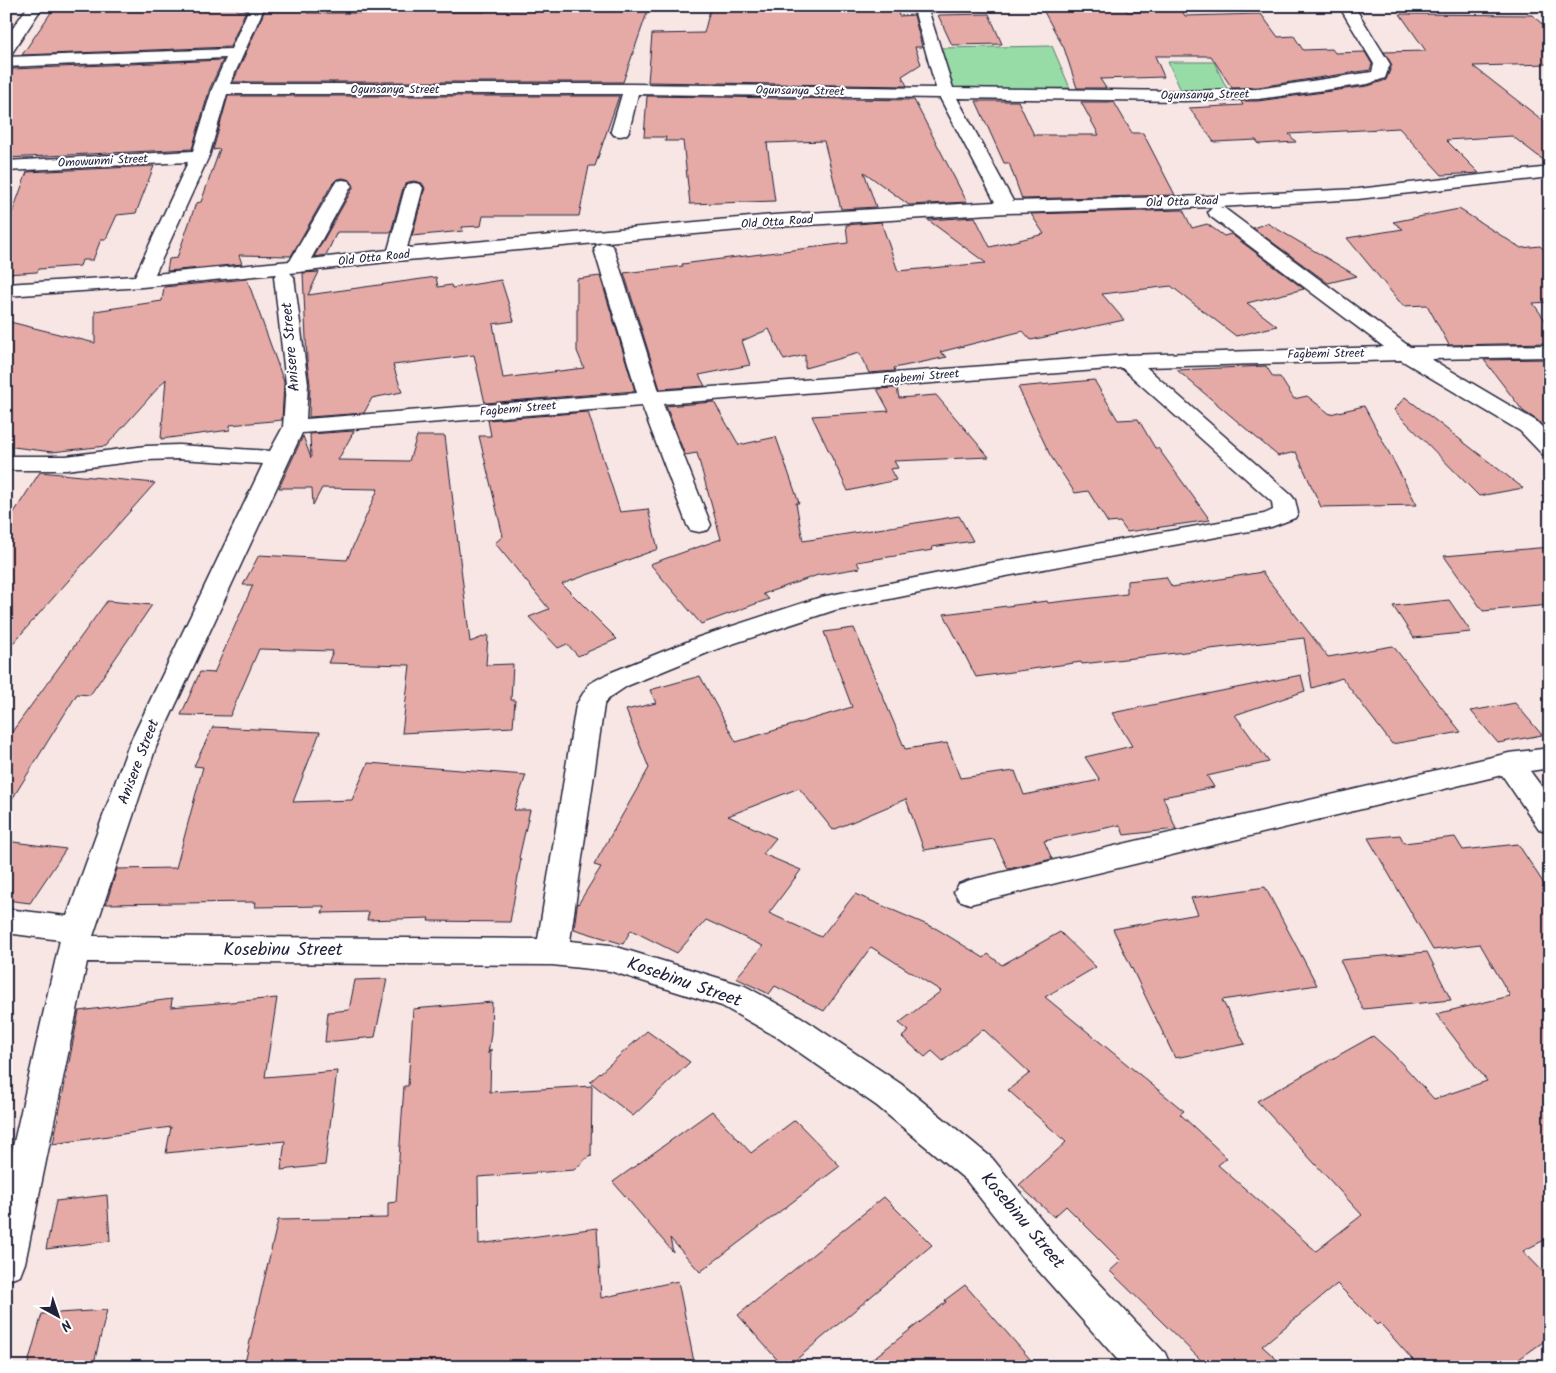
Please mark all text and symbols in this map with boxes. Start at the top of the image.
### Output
street label: Ogunsanya Street [351,80,440,99]
street label: Ogunsanya Street [755,81,845,101]
street label: Ogunsanya Street [1160,85,1250,105]
street label: Omowunmi Street [57,149,149,173]
street label: Old Otta Road [1146,191,1219,213]
street label: Old Otta Road [740,210,815,234]
street label: Old Otta Road [337,245,412,271]
street label: Anisere Street [275,301,307,393]
street label: Fagbemi Street [1287,344,1365,364]
street label: Fagbemi Street [882,364,961,390]
street label: Fagbemi Street [479,396,558,422]
street label: Anisere Street [112,716,166,808]
street label: Kosebinu Street [223,936,344,965]
street label: Kosebinu Street [623,950,746,1016]
street label: Kosebinu Street [973,1166,1072,1277]
north arrow [32,1290,82,1340]
text: N [55,1314,76,1337]

